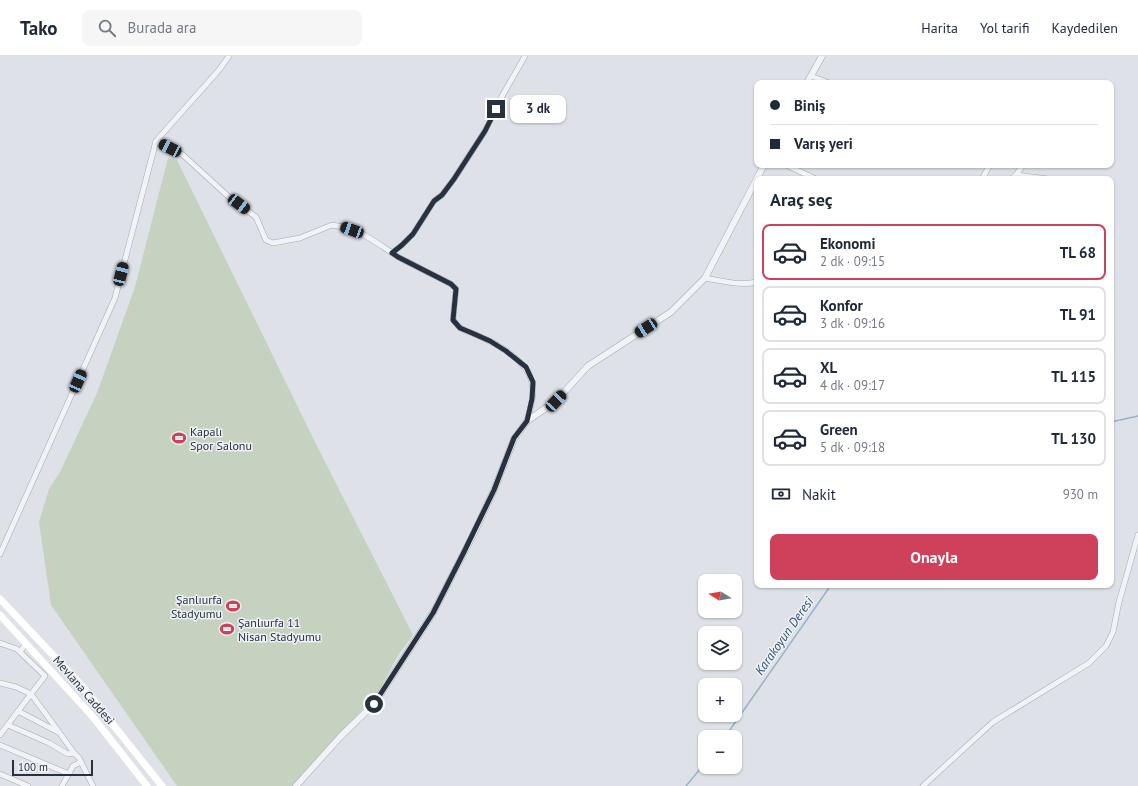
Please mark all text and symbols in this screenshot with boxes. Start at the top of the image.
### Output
search box [82,10,362,46]
text: Tako [20,16,58,40]
icon: search [96,17,118,39]
text: Burada ara [128,18,196,37]
text: Harita [921,19,958,37]
text: Yol tarifi [980,19,1030,37]
text: Kaydedilen [1052,19,1118,37]
callout: 3 dk [510,95,566,123]
text: Biniş [794,96,825,115]
route end [487,100,505,118]
text: 3 dk [526,100,550,117]
text: Varış yeri [794,134,853,153]
car [157,137,183,159]
text: Araç seç [770,188,833,211]
car [226,192,252,216]
car [339,220,365,240]
icon: car [772,234,808,270]
text: Ekonomi [820,234,875,253]
text: TL 68 [1060,243,1096,262]
text: 2 dk · 09:15 [820,253,885,270]
car [112,261,130,287]
icon: car [772,296,808,332]
text: Konfor [820,296,863,315]
text: TL 91 [1060,305,1096,324]
text: 3 dk · 09:16 [820,315,885,332]
car [633,316,659,340]
icon: car [772,358,808,394]
text: XL [820,358,837,377]
text: TL 115 [1051,367,1096,386]
car [68,368,88,394]
text: 4 dk · 09:17 [820,377,885,394]
car [543,388,569,414]
icon: car [772,420,808,456]
text: Green [820,420,858,439]
place label: Kapalı Spor Salonu [190,424,252,453]
text: TL 130 [1051,429,1096,448]
sports icon: Kapalı Spor Salonu [171,430,187,446]
text: 5 dk · 09:18 [820,439,885,456]
icon: cash [770,483,792,505]
text: Nakit [802,485,836,504]
text: 930 m [1063,486,1098,503]
button: Onayla [770,534,1098,580]
north arrow [698,574,742,618]
map controls [698,574,742,774]
place label: Şanlıurfa Stadyumu [171,592,222,621]
water label: Karakoyun Deresi [751,593,818,678]
sports icon: Şanlıurfa Stadyumu [225,598,241,614]
place label: Şanlıurfa 11 Nisan Stadyumu [238,615,321,644]
sports icon: Şanlıurfa 11 Nisan Stadyumu [219,621,235,637]
button: layers [698,626,742,670]
street label: Mevlana Caddesi [50,653,118,727]
button: + [698,678,742,722]
route start [365,695,383,713]
button: − [698,730,742,774]
scale bar [12,758,93,777]
text: 100 m [18,760,48,774]

